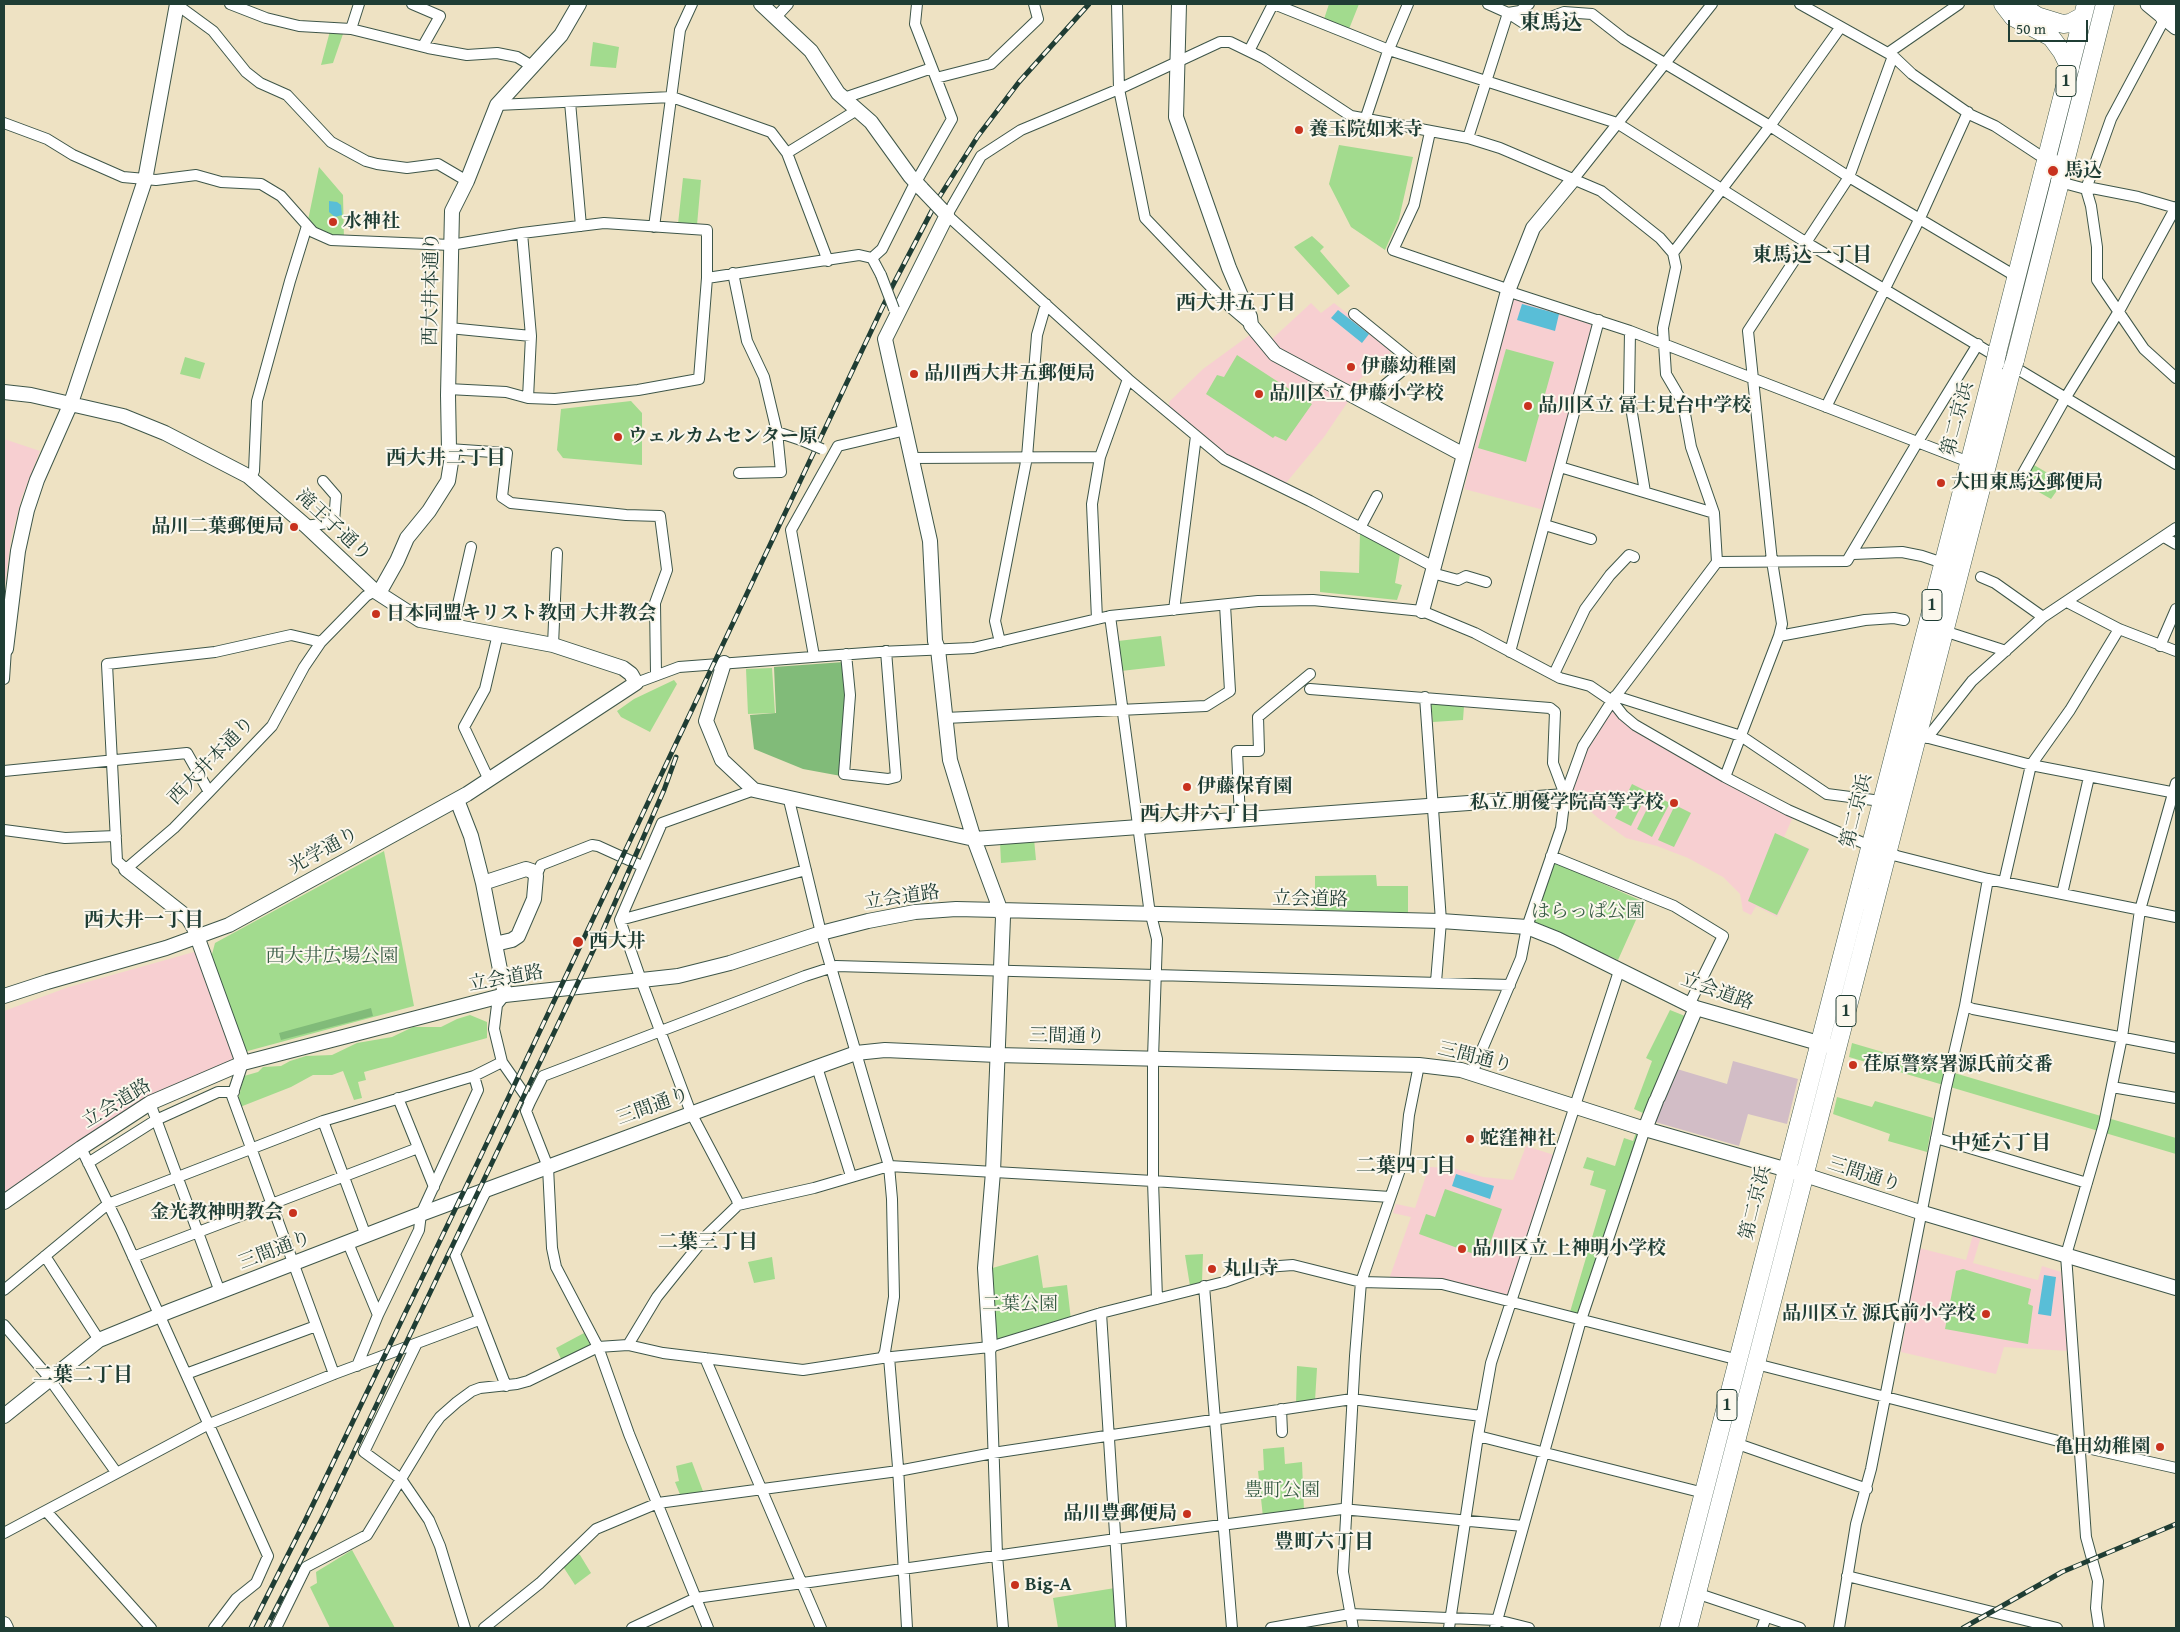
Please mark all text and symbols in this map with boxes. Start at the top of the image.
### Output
scale bar [2010,10,2090,42]
district label: 東馬込 [1520,11,1582,37]
text: 50 m [2016,18,2046,39]
road number: 1 [2056,66,2076,96]
place label: 養玉院如来寺 [1309,119,1423,141]
marker: 養玉院如来寺 [1293,124,1305,136]
place label: 馬込 [2064,160,2102,182]
marker: 馬込 [2046,164,2060,178]
place label: 水神社 [343,211,400,233]
marker: 水神社 [327,216,339,228]
street label: 西大井本通り [420,232,444,346]
district label: 東馬込一丁目 [1752,244,1872,268]
district label: 西大井五丁目 [1176,292,1296,316]
place label: 伊藤幼稚園 [1361,356,1456,378]
marker: 伊藤幼稚園 [1345,361,1357,373]
place label: 品川西大井五郵便局 [924,363,1095,385]
marker: 品川西大井五郵便局 [908,368,920,380]
street label: 第二京浜 [1937,379,1979,459]
place label: 品川区立 伊藤小学校 [1269,383,1444,405]
marker: 品川区立 伊藤小学校 [1253,388,1265,400]
place label: 品川区立 冨士見台中学校 [1538,395,1751,417]
marker: 品川区立 冨士見台中学校 [1522,400,1534,412]
place label: ウェルカムセンター原 [628,426,818,448]
marker: ウェルカムセンター原 [612,431,624,443]
district label: 西大井二丁目 [386,447,506,471]
place label: 大田東馬込郵便局 [1951,472,2103,494]
marker: 大田東馬込郵便局 [1935,477,1947,489]
street label: 滝王子通り [290,485,376,567]
place label: 品川二葉郵便局 [151,516,284,538]
marker: 品川二葉郵便局 [288,521,300,533]
road number: 1 [1922,590,1942,620]
place label: 日本同盟キリスト教団 大井教会 [386,603,656,625]
marker: 日本同盟キリスト教団 大井教会 [370,608,382,620]
street label: 西大井本通り [164,712,260,810]
street label: 第二京浜 [1837,771,1877,851]
place label: 伊藤保育園 [1197,776,1292,798]
marker: 伊藤保育園 [1181,781,1193,793]
place label: 私立 朋優学院高等学校 [1470,792,1664,814]
marker: 私立 朋優学院高等学校 [1668,797,1680,809]
district label: 西大井六丁目 [1140,803,1260,827]
street label: 光学通り [285,823,363,879]
street label: 立会道路 [863,881,941,915]
street label: 立会道路 [1272,888,1348,912]
park label: はらっぱ公園 [1531,901,1645,923]
district label: 西大井一丁目 [84,909,204,933]
place label: 西大井 [589,931,646,953]
marker: 西大井 [571,935,585,949]
park label: 西大井広場公園 [266,946,398,968]
street label: 立会道路 [467,961,545,997]
street label: 立会道路 [1677,968,1757,1016]
road number: 1 [1836,996,1856,1026]
street label: 三間通り [1029,1025,1105,1049]
street label: 三間通り [1435,1038,1515,1078]
place label: 荏原警察署源氏前交番 [1863,1054,2053,1076]
marker: 荏原警察署源氏前交番 [1847,1059,1859,1071]
street label: 立会道路 [79,1075,155,1133]
street label: 三間通り [613,1083,693,1131]
place label: 蛇窪神社 [1480,1128,1556,1150]
district label: 中延六丁目 [1951,1132,2051,1156]
marker: 蛇窪神社 [1464,1133,1476,1145]
street label: 三間通り [1824,1152,1904,1198]
district label: 二葉四丁目 [1356,1155,1456,1179]
street label: 第二京浜 [1736,1163,1776,1243]
place label: 金光教神明教会 [150,1202,283,1224]
marker: 金光教神明教会 [287,1207,299,1219]
street label: 三間通り [235,1227,315,1275]
district label: 二葉三丁目 [658,1231,758,1255]
place label: 品川区立 上神明小学校 [1472,1238,1666,1260]
marker: 品川区立 上神明小学校 [1456,1243,1468,1255]
place label: 丸山寺 [1222,1258,1279,1280]
marker: 丸山寺 [1206,1263,1218,1275]
park label: 二葉公園 [982,1294,1058,1316]
place label: 品川区立 源氏前小学校 [1782,1303,1976,1325]
marker: 品川区立 源氏前小学校 [1980,1308,1992,1320]
district label: 二葉二丁目 [33,1364,133,1388]
road number: 1 [1717,1390,1737,1420]
place label: 亀田幼稚園 [2055,1436,2150,1458]
marker: 亀田幼稚園 [2154,1441,2166,1453]
park label: 豊町公園 [1244,1480,1320,1502]
place label: 品川豊郵便局 [1063,1503,1177,1525]
marker: 品川豊郵便局 [1181,1508,1193,1520]
district label: 豊町六丁目 [1274,1531,1374,1555]
place label: Big-A [1025,1574,1072,1596]
marker: Big-A [1009,1579,1021,1591]

